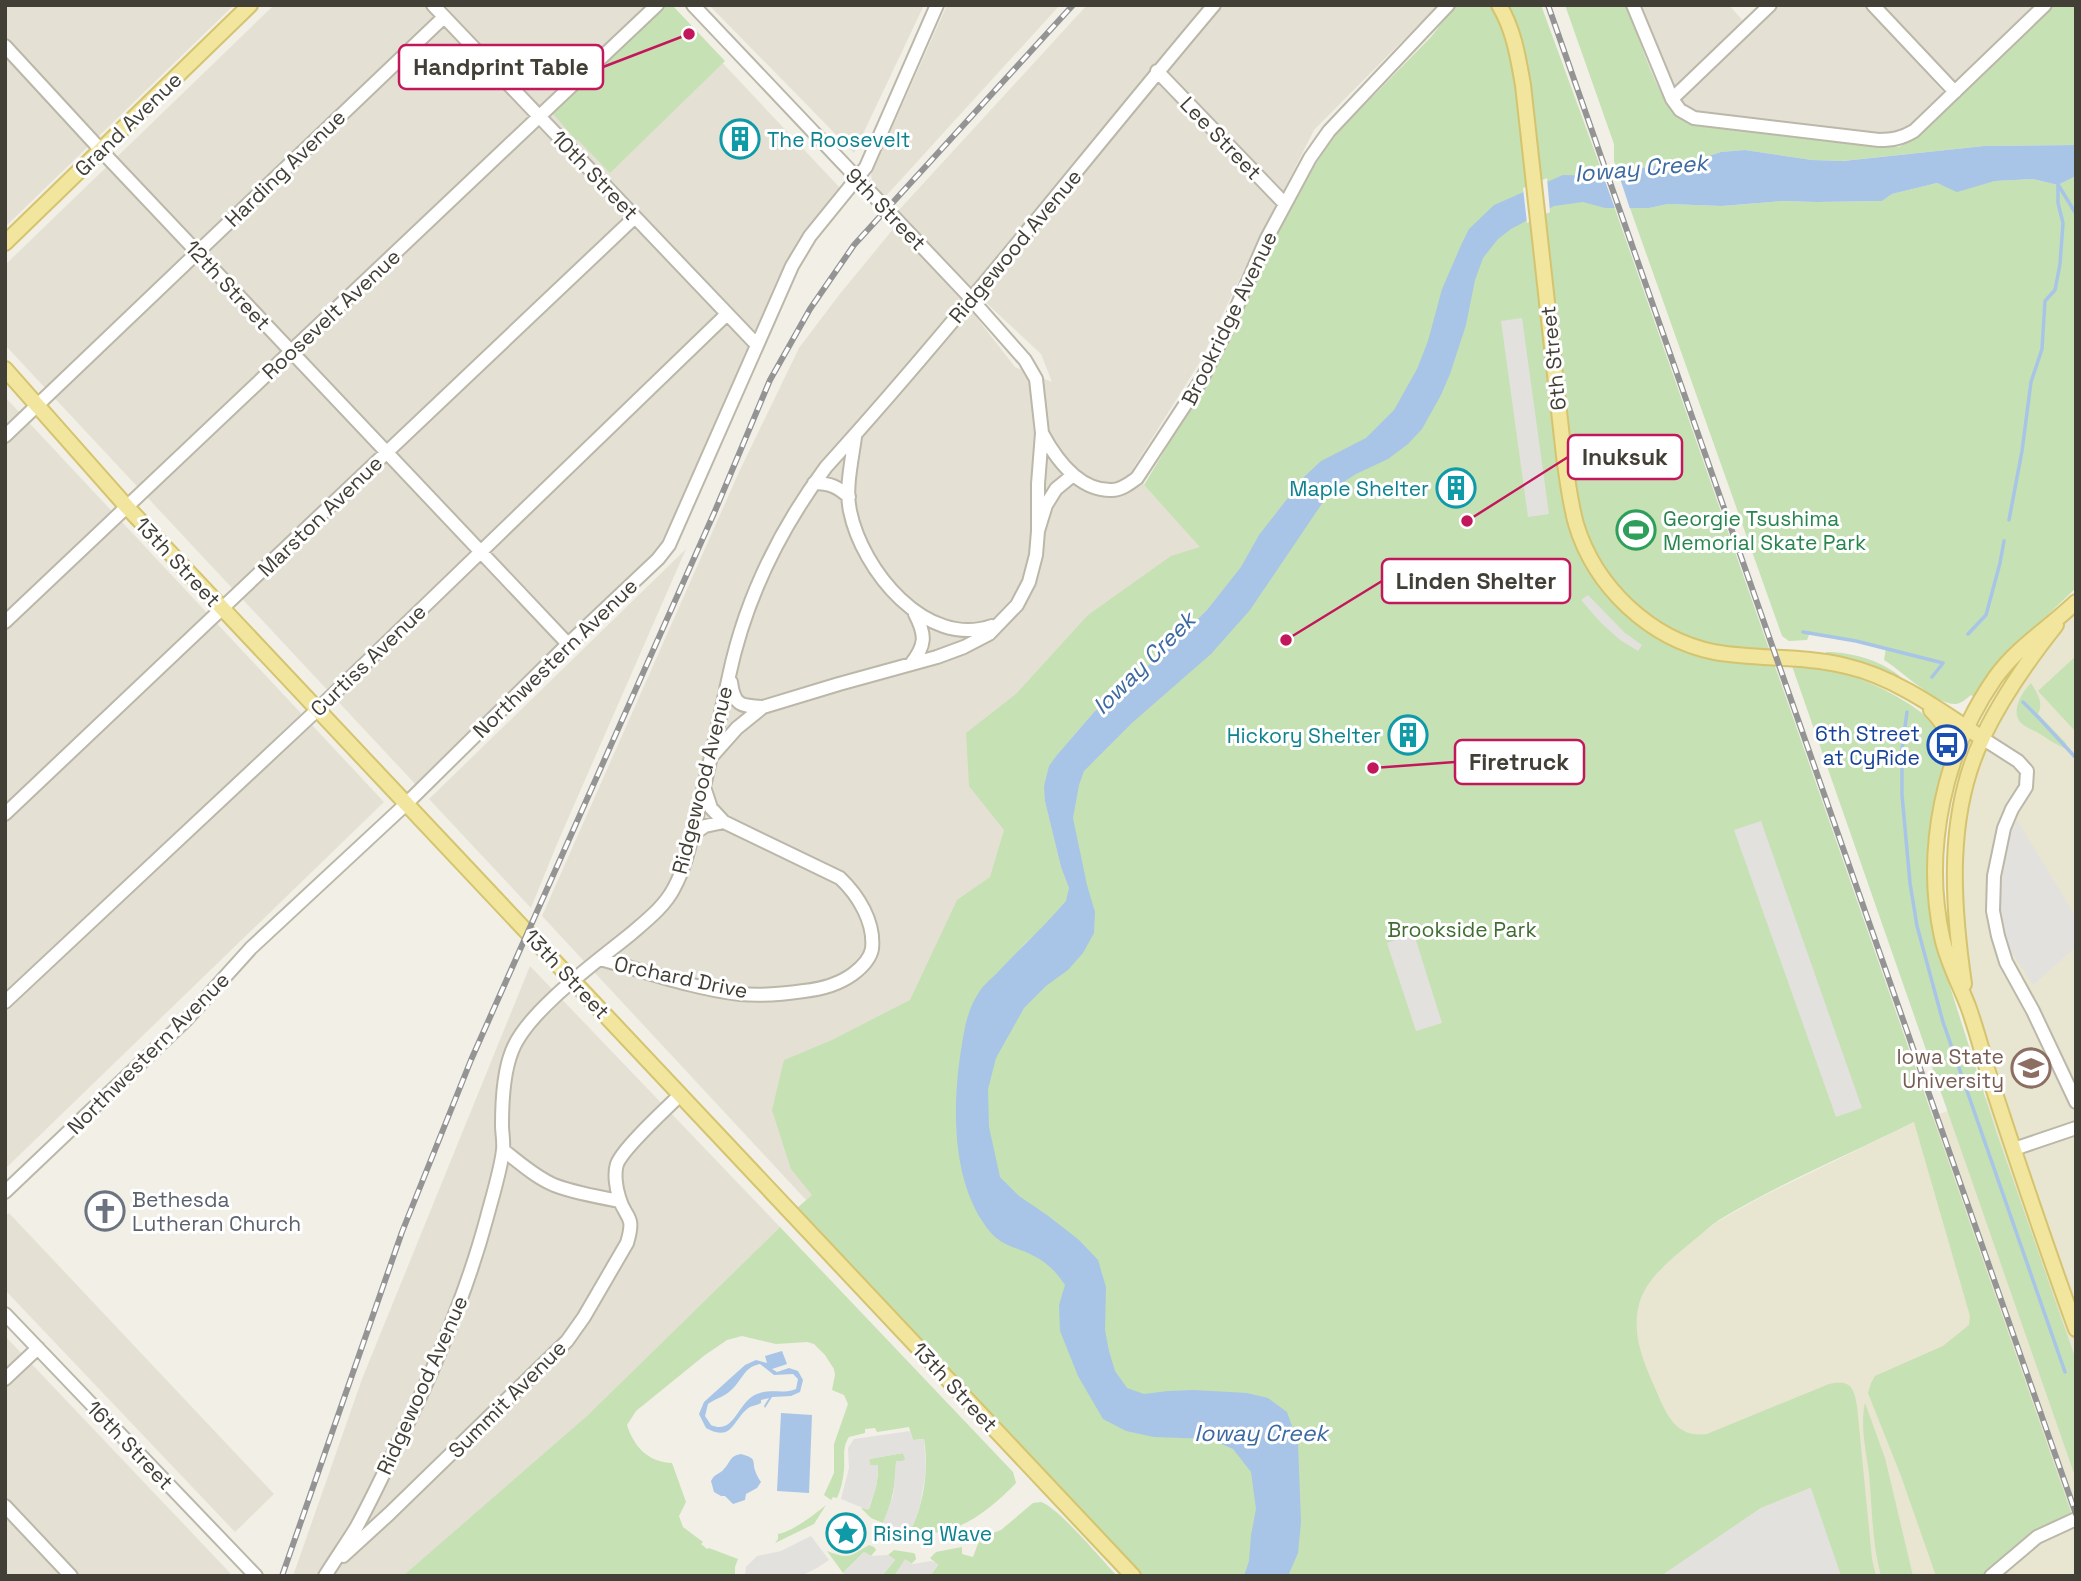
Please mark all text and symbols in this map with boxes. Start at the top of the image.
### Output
callout: Handprint Table [399,45,603,89]
text: Handprint Table [413,52,589,82]
street label: Grand Avenue [69,66,187,182]
street label: Lee Street [1175,91,1267,185]
street label: Harding Avenue [219,104,351,232]
building icon: The Roosevelt [719,118,761,160]
street label: 10th Street [546,124,644,226]
place label: The Roosevelt [767,126,910,153]
water label: Ioway Creek [1573,147,1711,189]
street label: 9th Street [840,162,932,256]
street label: Ridgewood Avenue [943,163,1087,329]
street label: Brookridge Avenue [1175,226,1283,410]
street label: 12th Street [179,234,277,336]
street label: Roosevelt Avenue [256,243,406,385]
street label: 6th Street [1534,304,1572,412]
callout: Inuksuk [1568,435,1682,479]
text: Inuksuk [1582,442,1668,472]
street label: Marston Avenue [252,450,388,582]
building icon: Maple Shelter [1435,467,1477,509]
place label: Maple Shelter [1289,475,1429,502]
place label: Georgie Tsushima Memorial Skate Park [1663,505,1866,556]
sports icon: Georgie Tsushima Memorial Skate Park [1615,509,1657,551]
street label: 13th Street [129,511,227,613]
callout: Linden Shelter [1382,559,1570,603]
text: Linden Shelter [1396,566,1556,596]
street label: Northwestern Avenue [467,572,643,744]
street label: Curtiss Avenue [304,598,432,722]
water label: Ioway Creek [1086,603,1204,721]
street label: Ridgewood Avenue [666,683,738,877]
building icon: Hickory Shelter [1387,714,1429,756]
place label: 6th Street at CyRide [1815,720,1920,771]
place label: Hickory Shelter [1227,722,1381,749]
bus stop icon: 6th Street at CyRide [1926,724,1968,766]
callout: Firetruck [1455,740,1584,784]
text: Firetruck [1469,747,1569,777]
park label: Brookside Park [1387,916,1537,943]
street label: 13th Street [518,923,616,1025]
street label: Orchard Drive [612,950,750,1004]
street label: Northwestern Avenue [61,966,235,1140]
place label: Iowa State University [1896,1043,2004,1094]
school or university icon: Iowa State University [2010,1047,2052,1089]
place label: Bethesda Lutheran Church [132,1186,301,1237]
church icon: Bethesda Lutheran Church [84,1190,126,1232]
street label: Ridgewood Avenue [370,1291,474,1479]
street label: Summit Avenue [442,1334,572,1464]
street label: 13th Street [906,1336,1004,1438]
street label: 16th Street [81,1395,179,1495]
water label: Ioway Creek [1194,1418,1330,1448]
place icon: Rising Wave [825,1512,867,1554]
place label: Rising Wave [873,1520,992,1547]

